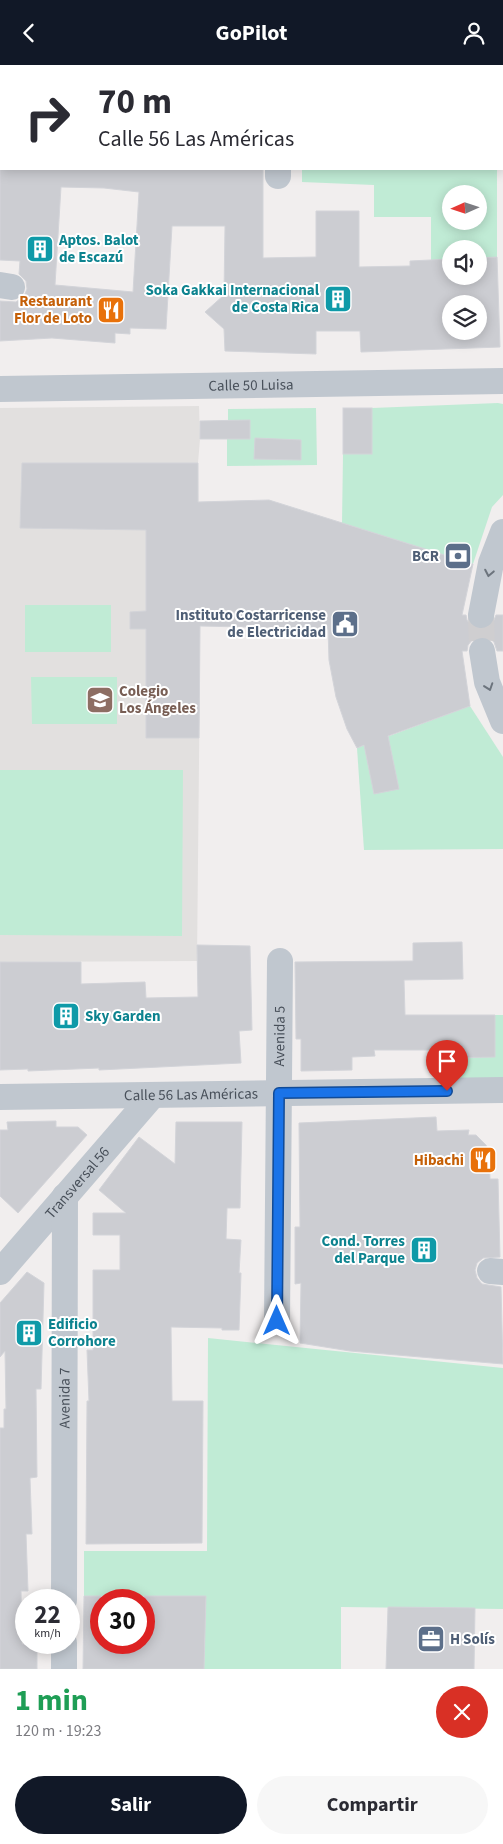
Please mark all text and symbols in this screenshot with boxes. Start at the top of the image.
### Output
text: GoPilot [216,17,287,49]
icon: back [15,19,43,47]
icon: person [460,19,488,47]
text: 70 m [98,77,172,127]
icon: right [15,85,80,150]
text: Calle 56 Las Américas [98,123,294,155]
north arrow [442,185,488,230]
map controls [442,185,487,340]
place label: Aptos. Balot de Escazú [58,230,139,268]
building icon: Aptos. Balot de Escazú [25,234,55,264]
button: sound [442,240,487,285]
place label: Soka Gakkai Internacional de Costa Rica [145,280,320,318]
building icon: Soka Gakkai Internacional de Costa Rica [323,284,353,314]
place label: Restaurant Flor de Loto [14,291,92,329]
restaurant icon: Restaurant Flor de Loto [96,295,126,325]
button: layers [442,295,487,340]
street label: Calle 50 Luisa [208,374,294,397]
bank icon: BCR [443,541,473,571]
place label: BCR [412,546,439,567]
one-way arrow [484,568,495,577]
place label: Instituto Costarricense de Electricidad [175,605,326,643]
public building icon: Instituto Costarricense de Electricidad [330,609,360,639]
place label: Colegio Los Ángeles [119,681,196,719]
one-way arrow [484,682,494,691]
school or university icon: Colegio Los Ángeles [85,685,115,715]
building icon: Sky Garden [51,1001,81,1031]
place label: Sky Garden [85,1006,161,1027]
street label: Avenida 5 [269,1006,291,1066]
pin [426,1040,468,1091]
icon: arrive [433,1047,461,1075]
street label: Calle 56 Las Américas [124,1083,258,1106]
street label: Transversal 56 [40,1142,115,1224]
restaurant icon: Hibachi [468,1145,498,1175]
place label: Hibachi [414,1150,464,1171]
place label: Cond. Torres del Parque [322,1231,405,1269]
building icon: Cond. Torres del Parque [409,1235,439,1265]
position arrow [250,1294,302,1346]
place label: Edificio Corrohore [48,1314,116,1352]
building icon: Edificio Corrohore [14,1318,44,1348]
street label: Avenida 7 [54,1368,76,1428]
speed limit sign: 30 [90,1589,155,1654]
text: 22 [34,1597,61,1633]
office icon: H Solís [416,1624,446,1654]
text: km/h [34,1625,61,1642]
place label: H Solís [450,1629,495,1650]
text: 1 min [15,1679,88,1722]
button: close [436,1686,488,1738]
text: 120 m · 19:23 [15,1720,102,1742]
button: Salir [15,1776,247,1834]
button: Compartir [257,1776,488,1834]

